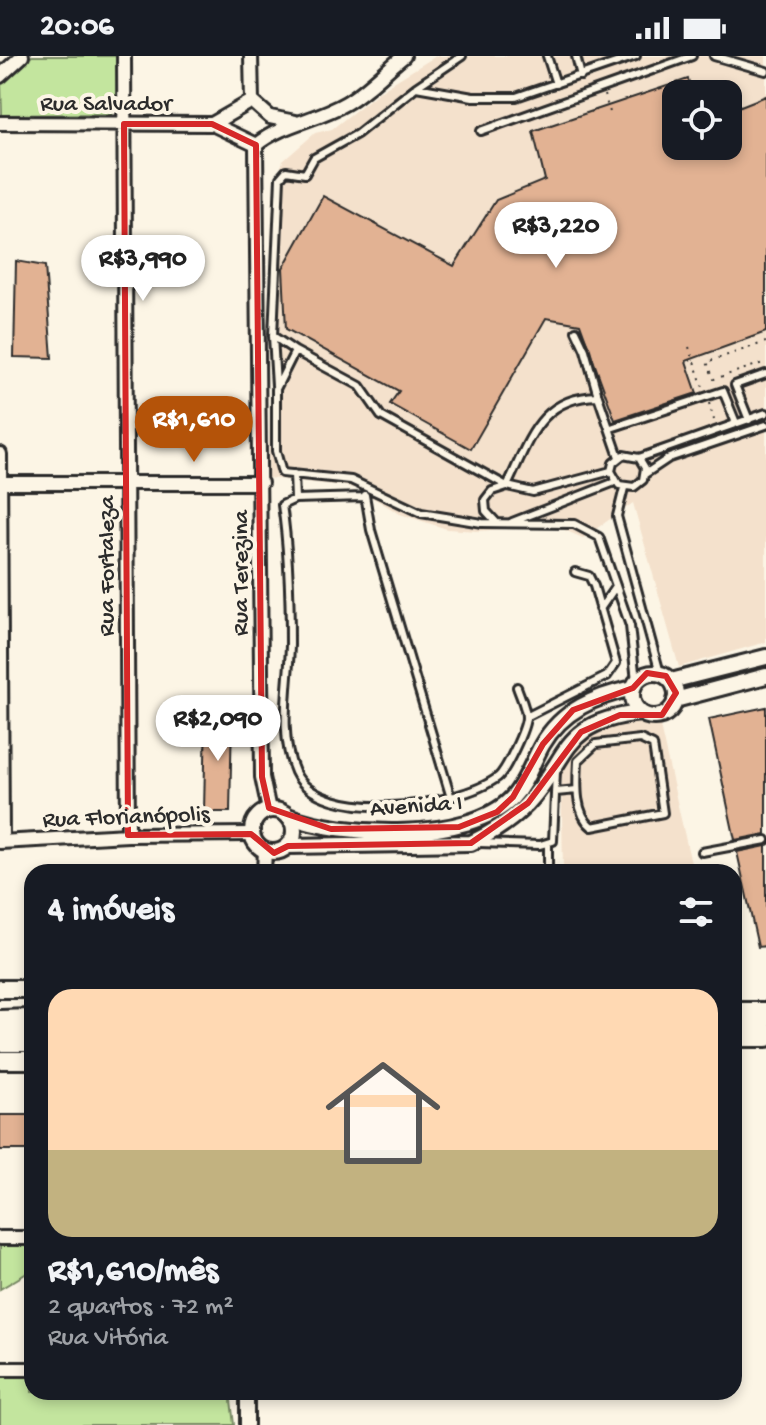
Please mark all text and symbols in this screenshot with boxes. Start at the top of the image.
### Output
text: 20:06 [40,11,113,46]
map controls [662,80,742,160]
button: locate [662,80,742,160]
street label: Rua Salvador [40,91,174,120]
pin: R$3,220 [482,202,630,270]
text: R$3,220 [512,212,600,243]
pin: R$3,990 [69,235,217,303]
text: R$3,990 [99,245,187,276]
pin: R$1,610 [120,396,268,464]
text: R$1,610 [153,406,235,437]
street label: Rua Fortaleza [94,495,123,636]
street label: Rua Terezina [228,509,257,636]
pin: R$2,090 [144,695,292,763]
text: R$2,090 [174,705,262,736]
street label: Avenida I [369,790,463,825]
street label: Rua Florianópolis [42,801,211,836]
icon: filters [674,890,718,934]
text: 4 imóveis [48,892,174,932]
icon: home [311,1041,455,1185]
text: R$1,610/mês [48,1253,218,1293]
text: 2 quartos · 72 m² [48,1293,234,1324]
text: Rua Vitória [48,1324,168,1355]

